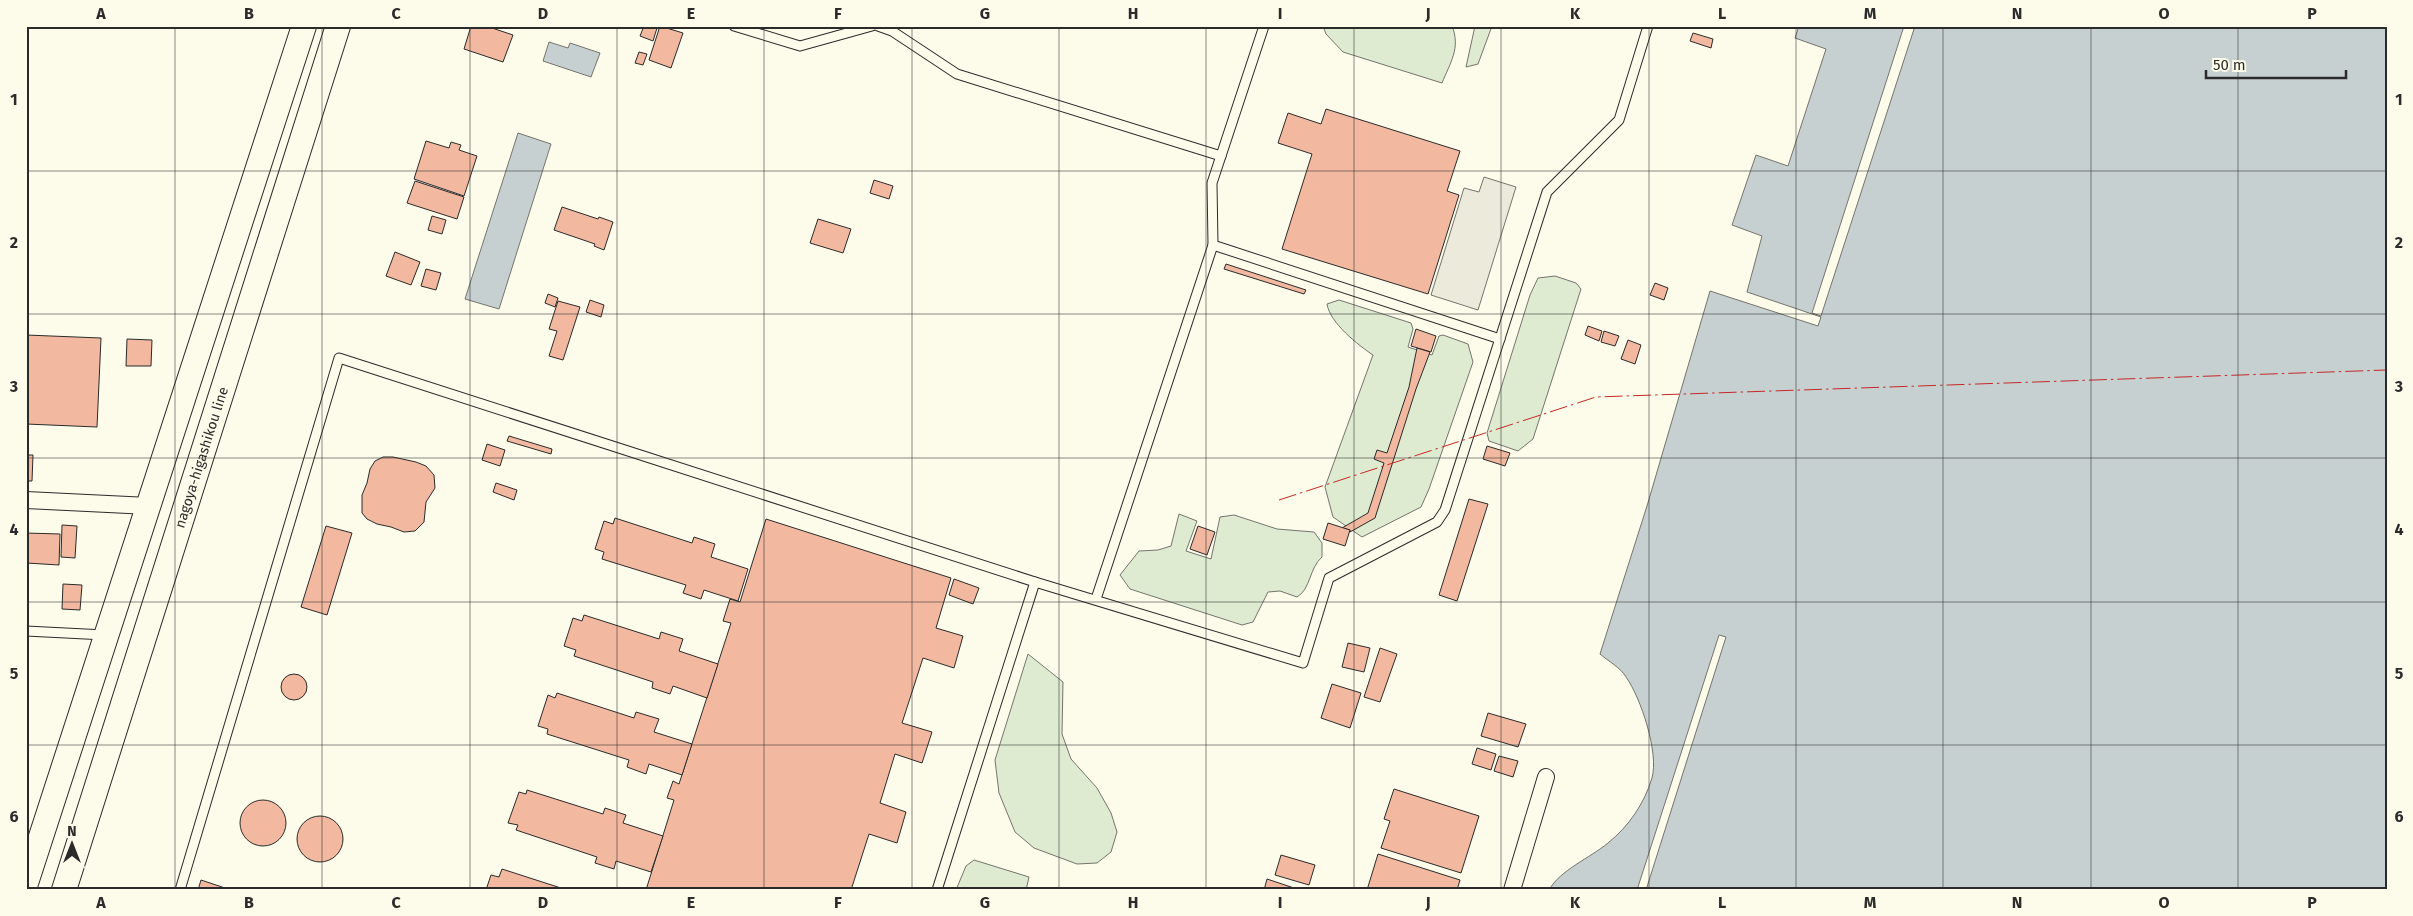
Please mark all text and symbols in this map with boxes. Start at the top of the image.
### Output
text: A [95,4,106,23]
text: B [244,4,254,23]
text: C [391,4,401,23]
text: D [538,4,548,23]
text: E [687,4,695,23]
text: F [834,4,842,23]
text: G [980,4,990,23]
text: H [1128,4,1138,23]
text: I [1278,4,1282,23]
text: J [1424,4,1431,23]
text: K [1570,4,1581,23]
text: L [1718,4,1726,23]
text: M [1864,4,1877,23]
text: N [2012,4,2022,23]
text: O [2158,4,2170,23]
text: P [2307,4,2317,23]
scale bar [2206,48,2346,80]
text: 50 m [2213,56,2246,74]
text: 1 [10,90,18,109]
text: 1 [2395,90,2403,109]
text: 2 [10,233,18,252]
text: 2 [2395,233,2403,252]
text: 3 [9,377,18,396]
text: 3 [2394,377,2403,396]
street label: nagoya-higashikou line [171,385,232,530]
text: 4 [9,520,19,539]
text: 4 [2394,520,2404,539]
text: 5 [10,664,19,683]
text: 5 [2395,664,2404,683]
text: 6 [9,807,19,826]
text: 6 [2394,807,2404,826]
north arrow [48,818,98,868]
text: N [67,823,77,840]
text: A [95,893,106,912]
text: B [244,893,254,912]
text: C [391,893,401,912]
text: D [538,893,548,912]
text: E [687,893,695,912]
text: F [834,893,842,912]
text: G [980,893,990,912]
text: H [1128,893,1138,912]
text: I [1278,893,1282,912]
text: J [1424,893,1431,912]
text: K [1570,893,1581,912]
text: L [1718,893,1726,912]
text: M [1864,893,1877,912]
text: N [2012,893,2022,912]
text: O [2158,893,2170,912]
text: P [2307,893,2317,912]

